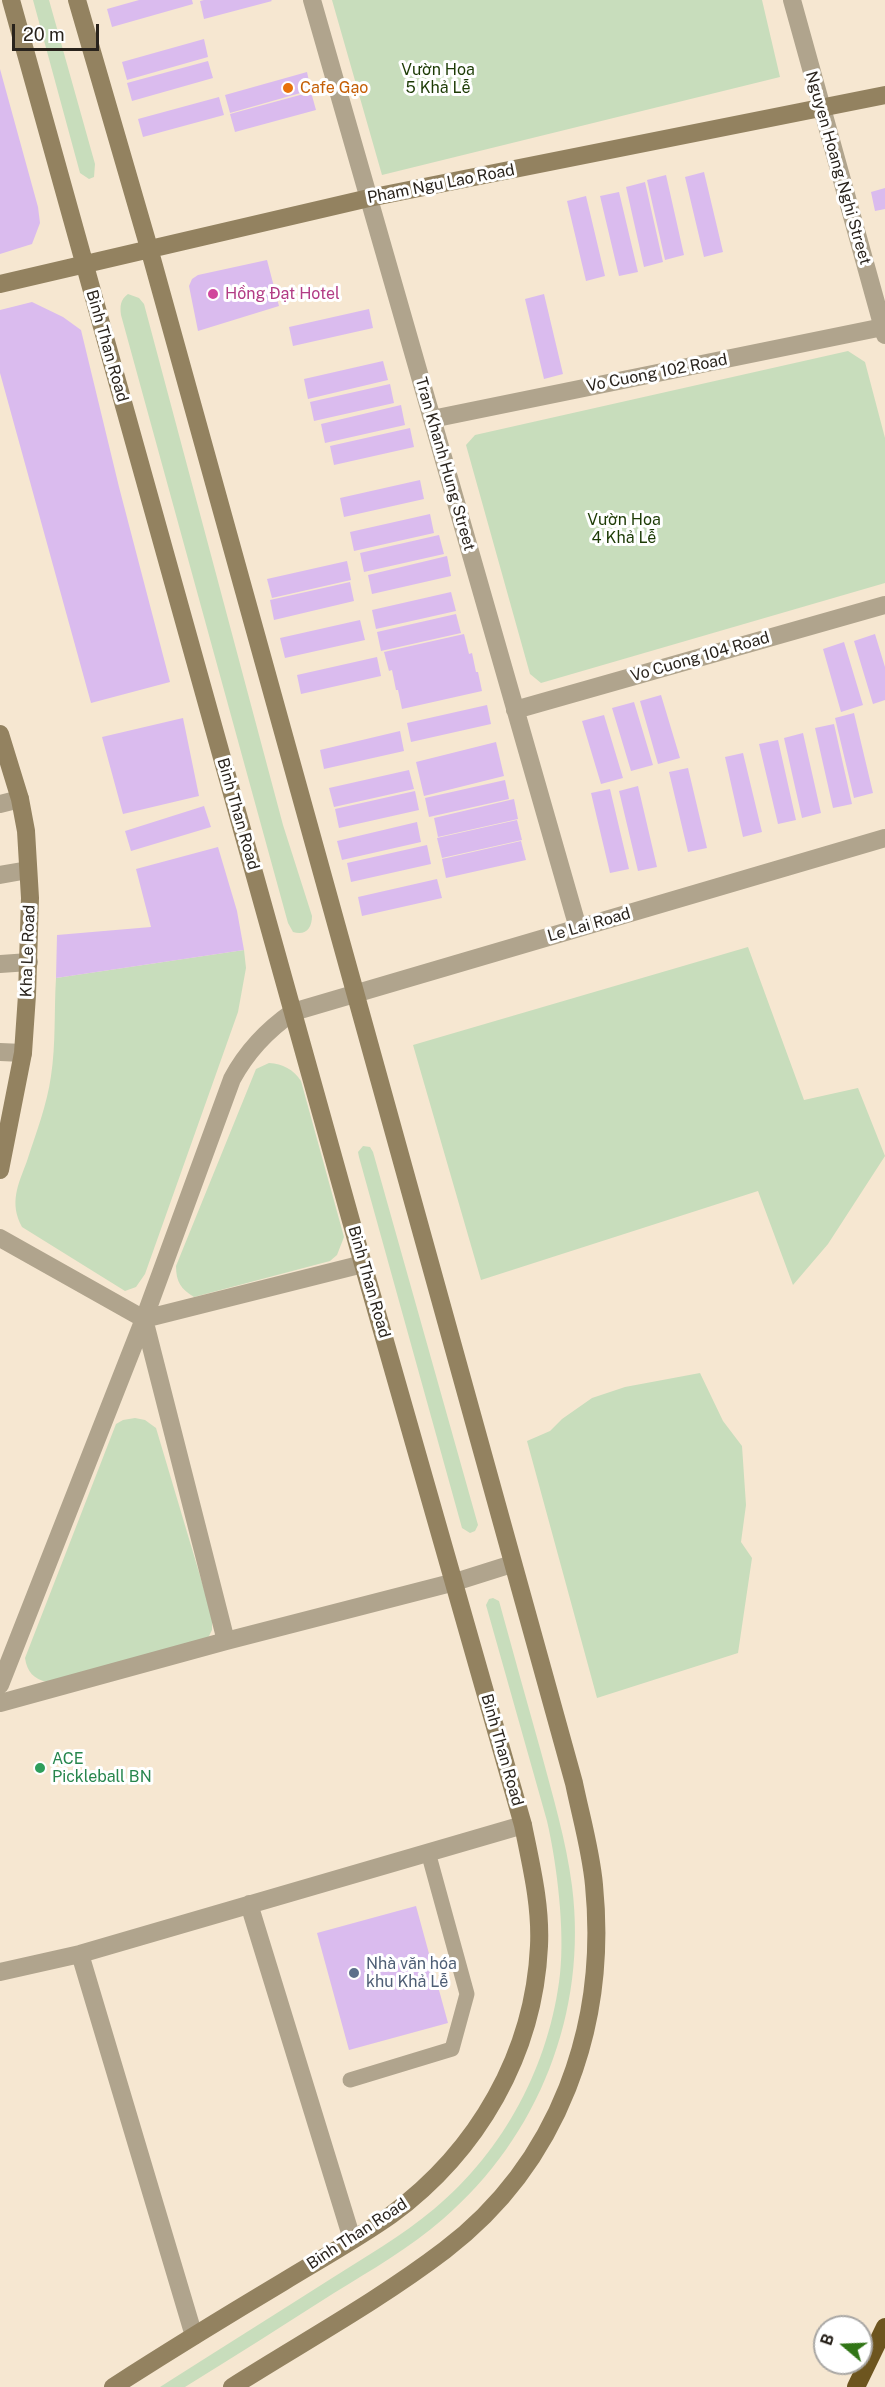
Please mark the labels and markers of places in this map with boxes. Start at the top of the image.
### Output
place label: Cafe Gạo [300,78,368,98]
marker: Cafe Gạo [281,81,295,95]
place label: Hồng Đạt Hotel [225,284,340,304]
marker: Hồng Đạt Hotel [206,287,220,301]
place label: ACE Pickleball BN [52,1749,152,1787]
marker: ACE Pickleball BN [33,1761,47,1775]
place label: Nhà văn hóa khu Khả Lễ [366,1954,457,1992]
marker: Nhà văn hóa khu Khả Lễ [347,1966,361,1980]

